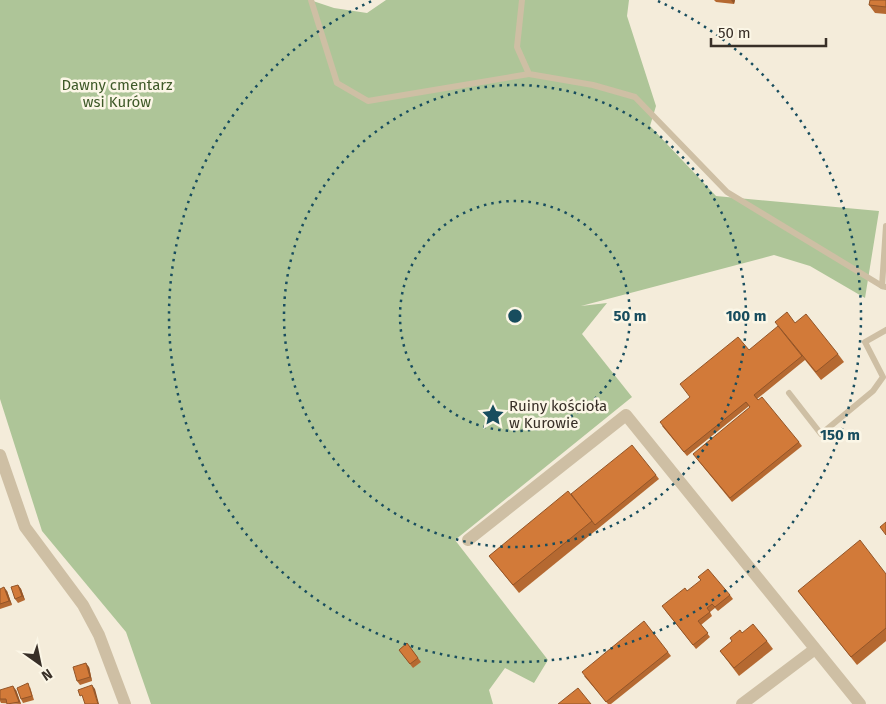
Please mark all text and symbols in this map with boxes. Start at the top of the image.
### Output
scale bar [711,15,826,47]
text: 50 m [718,24,751,42]
park label: Dawny cmentarz wsi Kurów [61,76,173,111]
centre of rings [506,307,524,325]
text: 50 m [613,307,647,325]
text: 100 m [726,307,766,325]
place label: Ruiny kościoła w Kurowie [509,397,607,432]
place icon: Ruiny kościoła w Kurowie [480,402,506,428]
text: 150 m [820,426,860,444]
north arrow [15,639,65,689]
text: N [38,665,55,684]

